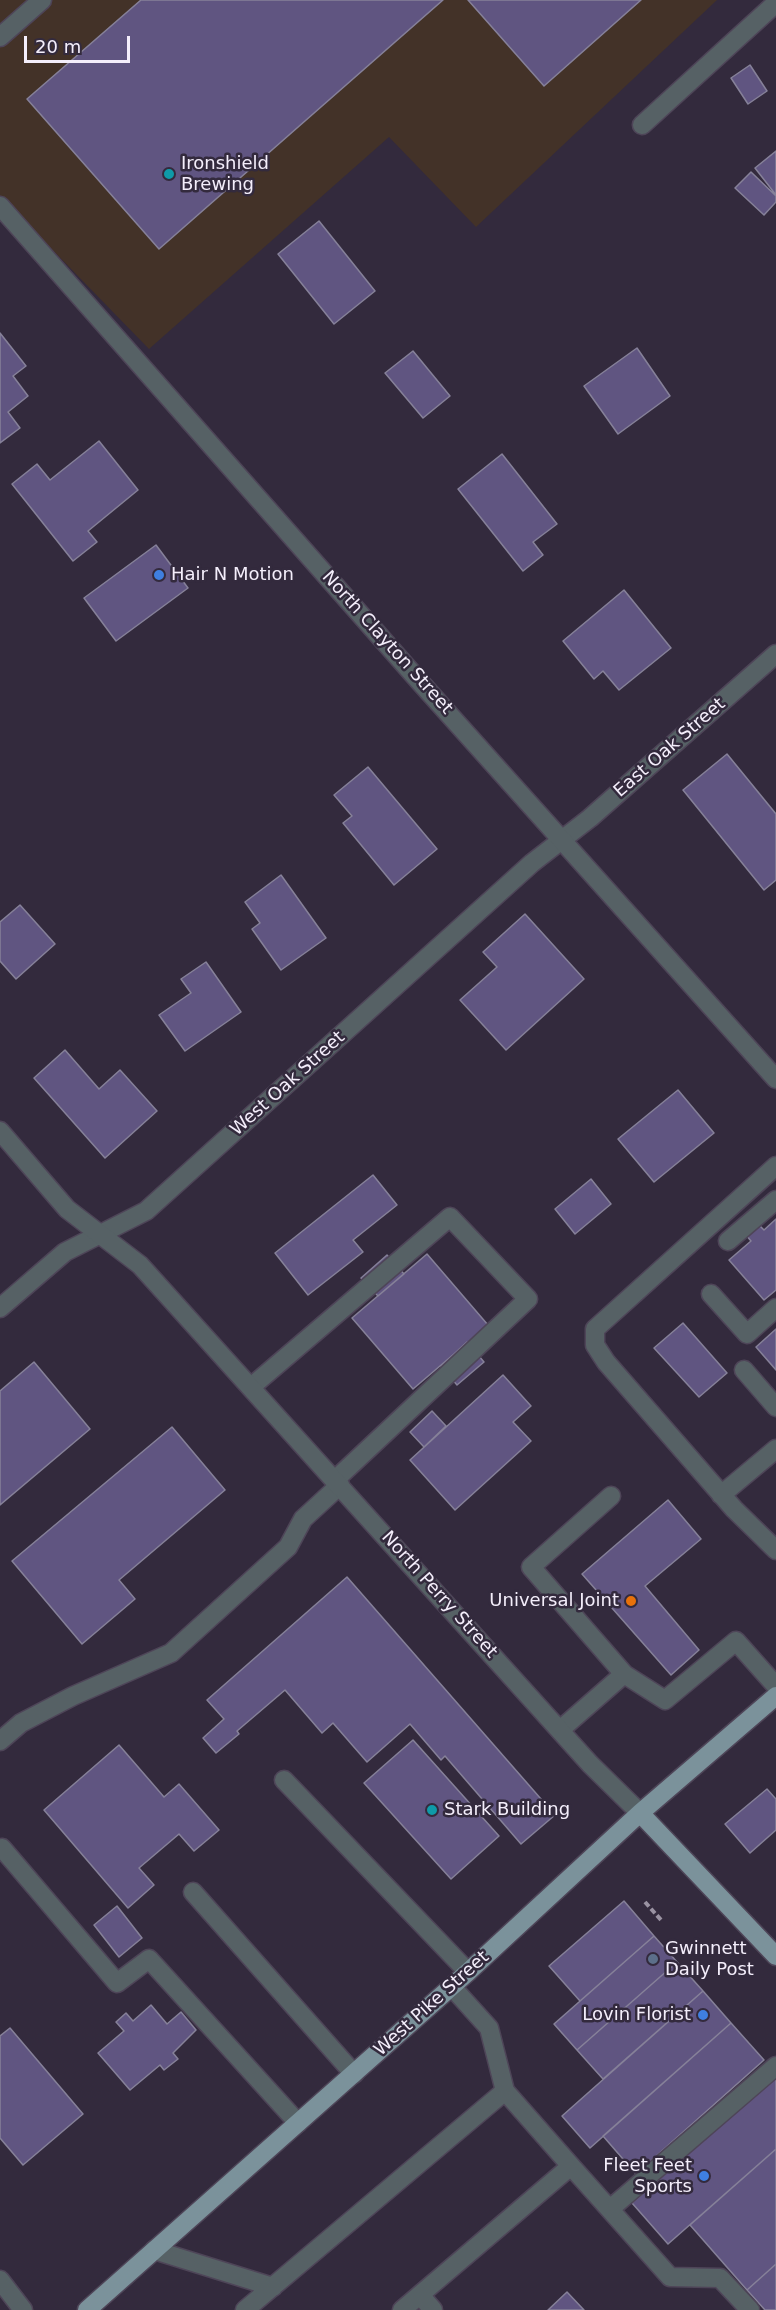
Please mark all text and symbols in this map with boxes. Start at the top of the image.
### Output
scale bar [27,24,134,62]
text: 20 m [35,36,81,57]
place label: Ironshield Brewing [181,153,269,195]
marker: Ironshield Brewing [162,167,176,181]
place label: Hair N Motion [171,564,294,586]
street label: North Clayton Street [317,567,457,719]
marker: Hair N Motion [152,568,166,582]
street label: East Oak Street [610,694,730,802]
street label: West Oak Street [227,1027,349,1141]
street label: North Perry Street [376,1527,502,1663]
place label: Universal Joint [489,1590,619,1612]
marker: Universal Joint [624,1594,638,1608]
place label: Stark Building [444,1799,570,1821]
marker: Stark Building [425,1803,439,1817]
place label: Gwinnett Daily Post [665,1938,754,1980]
street label: West Pike Street [370,1947,494,2061]
marker: Gwinnett Daily Post [646,1952,660,1966]
place label: Lovin Florist [582,2004,691,2026]
marker: Lovin Florist [696,2008,710,2022]
place label: Fleet Feet Sports [603,2155,692,2198]
marker: Fleet Feet Sports [697,2169,711,2183]

